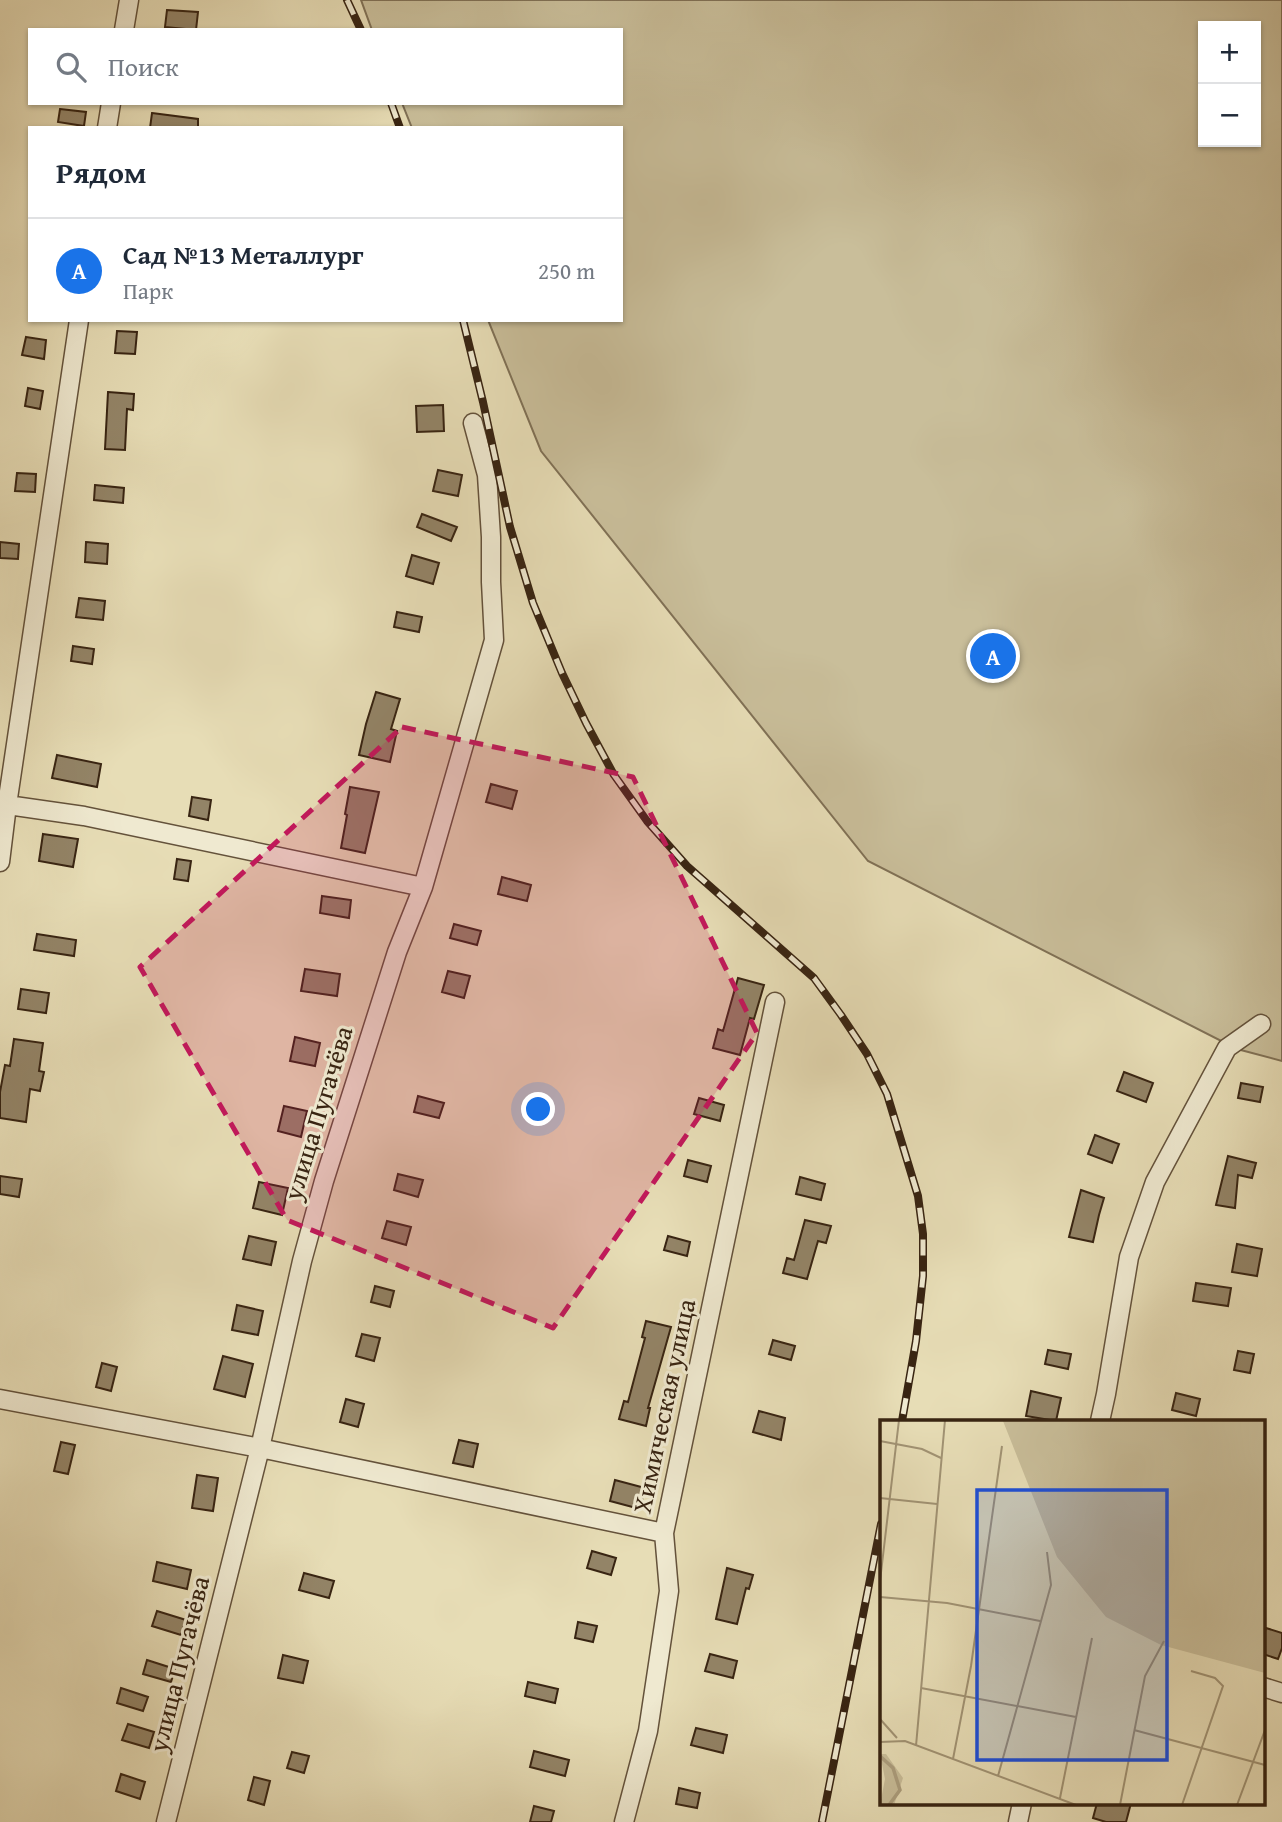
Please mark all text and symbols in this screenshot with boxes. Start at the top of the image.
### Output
map controls [1198,21,1261,147]
button: + [1198,21,1261,84]
search box [28,28,623,105]
text: Поиск [108,47,179,86]
icon: search [52,48,90,86]
button: − [1198,84,1261,147]
text: Рядом [56,150,147,194]
text: Сад №13 Металлург [123,235,363,274]
text: A [72,254,86,287]
text: 250 m [538,254,595,287]
text: Парк [123,274,173,307]
pin: A [970,630,1016,682]
street label: улица Пугачёва [272,1020,363,1206]
your location [521,1092,555,1126]
street label: Химическая улица [622,1294,705,1517]
inset map [880,1420,1264,1804]
street label: улица Пугачёва [138,1571,219,1757]

